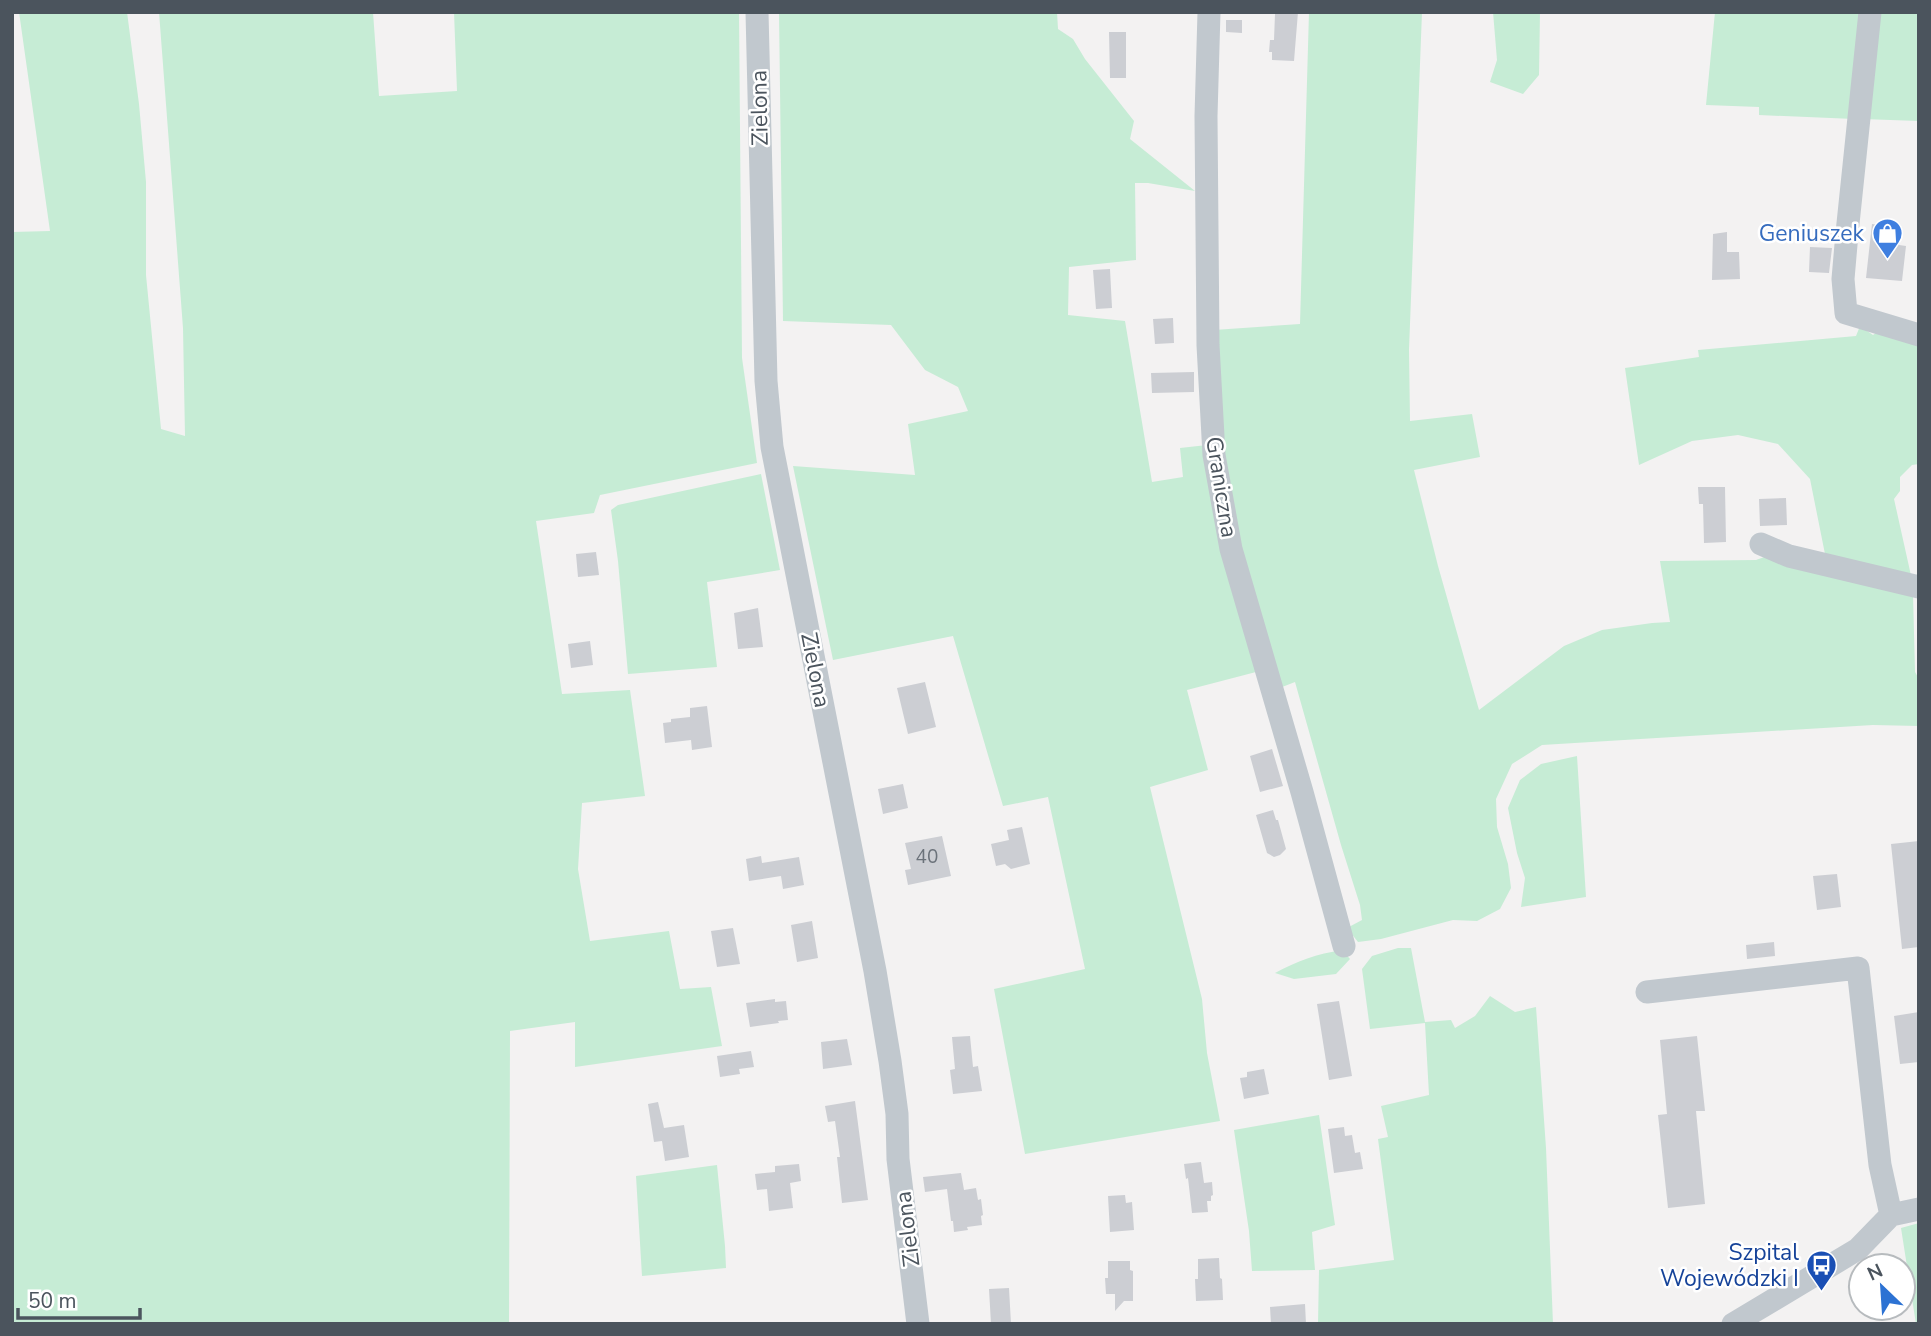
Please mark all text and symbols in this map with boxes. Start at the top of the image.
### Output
street label: Zielona [743,70,776,146]
shop icon: Geniuszek [1870,216,1904,260]
place label: Geniuszek [1759,218,1864,249]
street label: Graniczna [1198,434,1245,540]
street label: Zielona [793,630,838,710]
house number: 40 [916,844,938,870]
street label: Zielona [887,1189,928,1268]
place label: Szpital Wojewódzki I [1660,1237,1799,1294]
bus stop icon: Szpital Wojewódzki I [1805,1248,1839,1292]
north arrow [1847,1252,1917,1322]
text: N [1863,1258,1887,1287]
scale bar [18,1276,140,1320]
text: 50 m [28,1287,77,1315]

